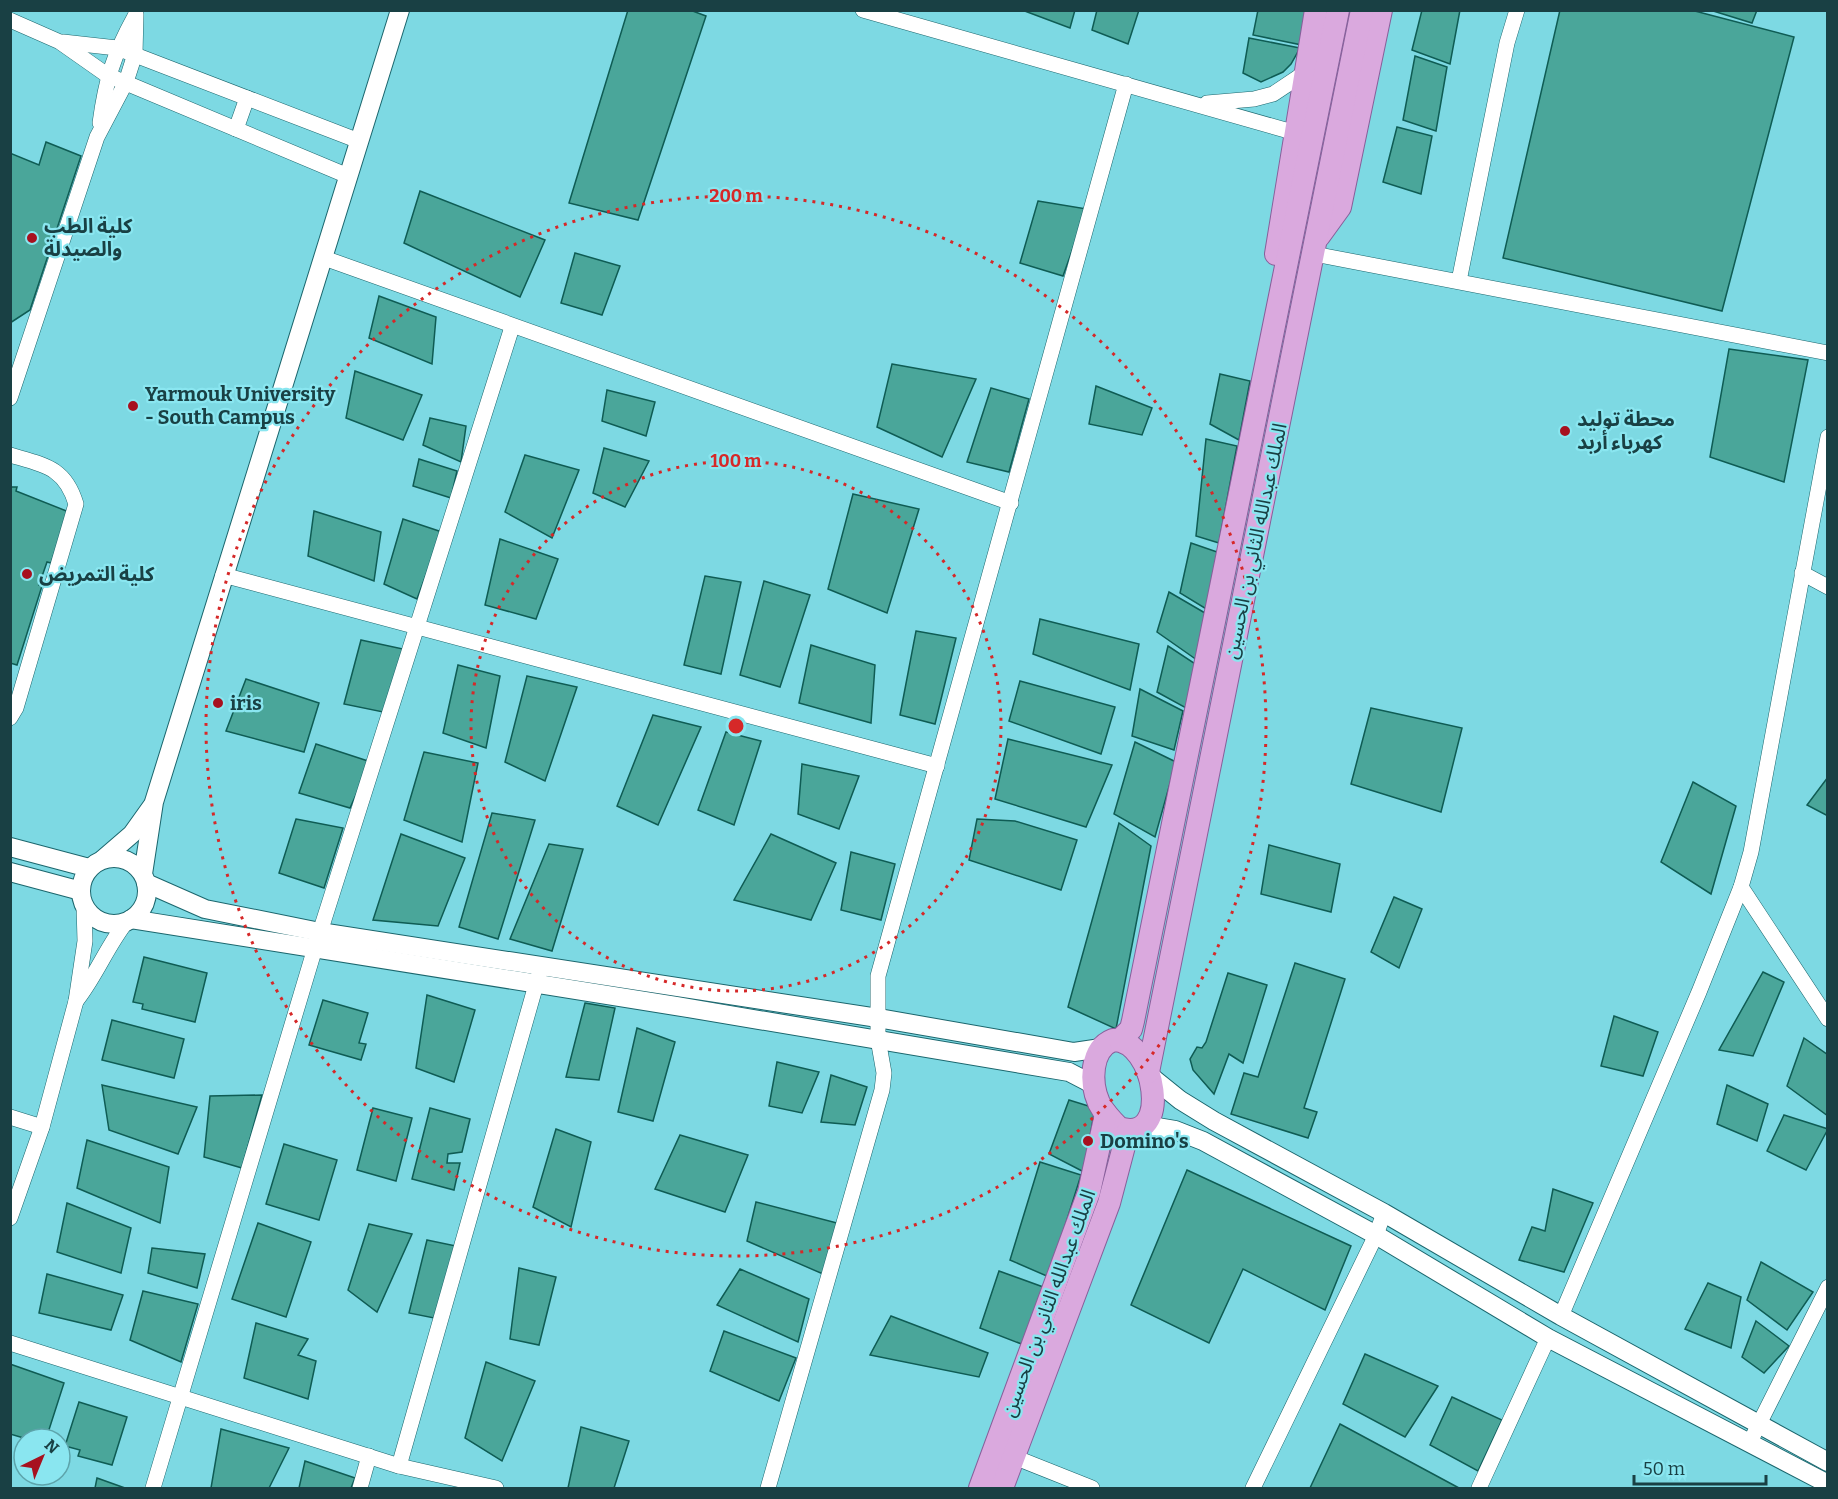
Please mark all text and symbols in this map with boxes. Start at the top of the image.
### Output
text: 200 m [709,185,763,207]
place label: كلية الطب والصيدلة [44,214,133,261]
marker: كلية الطب والصيدلة [25,231,39,245]
place label: Yarmouk University - South Campus [145,382,336,429]
marker: Yarmouk University - South Campus [126,399,140,413]
place label: محطة توليد كهرباء أربد [1577,407,1675,454]
street label: الملك عبدالله الثاني بن الحسين [1218,421,1295,662]
marker: محطة توليد كهرباء أربد [1558,424,1572,438]
text: 100 m [710,450,762,472]
place label: كلية التمريض [39,562,155,586]
marker: كلية التمريض [20,567,34,581]
place label: iris [230,691,262,715]
marker: iris [211,696,225,710]
centre of rings [726,716,746,736]
place label: Domino's [1100,1129,1189,1153]
marker: Domino's [1081,1134,1095,1148]
street label: الملك عبدالله الثاني بن الحسين [996,1186,1104,1421]
north arrow [12,1427,72,1487]
text: N [41,1435,63,1458]
scale bar [1634,1448,1766,1486]
text: 50 m [1643,1458,1685,1480]

